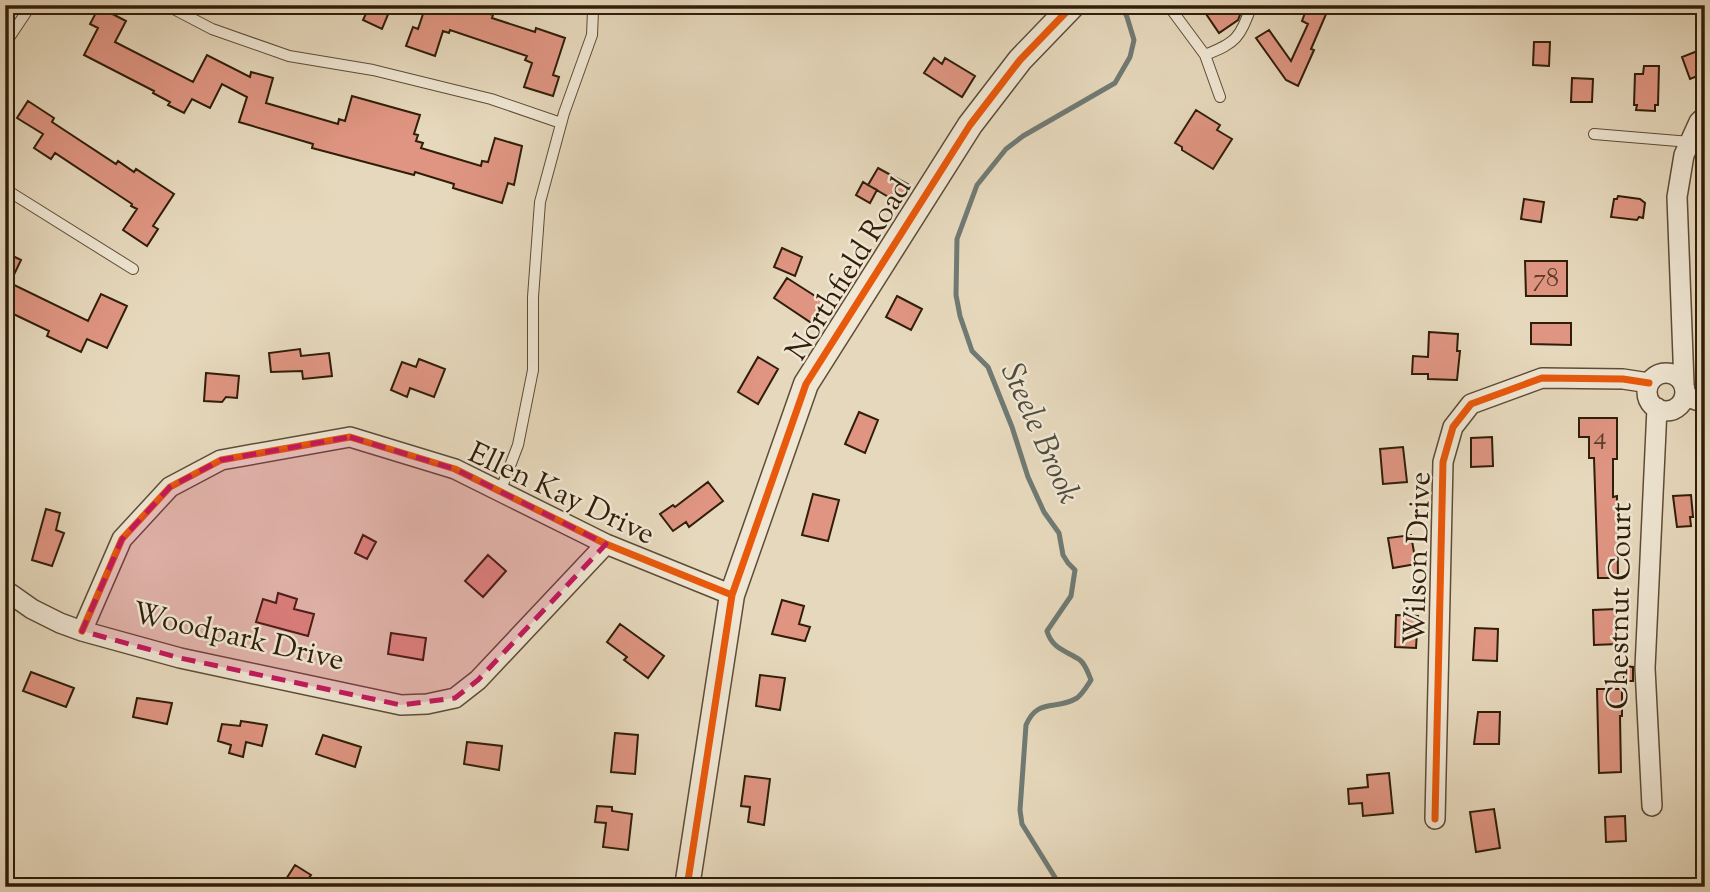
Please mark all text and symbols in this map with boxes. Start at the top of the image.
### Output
street label: Northfield Road [777,170,923,370]
house number: 78 [1533,261,1559,298]
water label: Steele Brook [988,356,1090,512]
house number: 4 [1593,419,1607,456]
street label: Ellen Kay Drive [461,433,661,557]
street label: Wilson Drive [1394,471,1444,645]
street label: Chestnut Court [1598,502,1644,710]
street label: Woodpark Drive [128,593,348,683]

